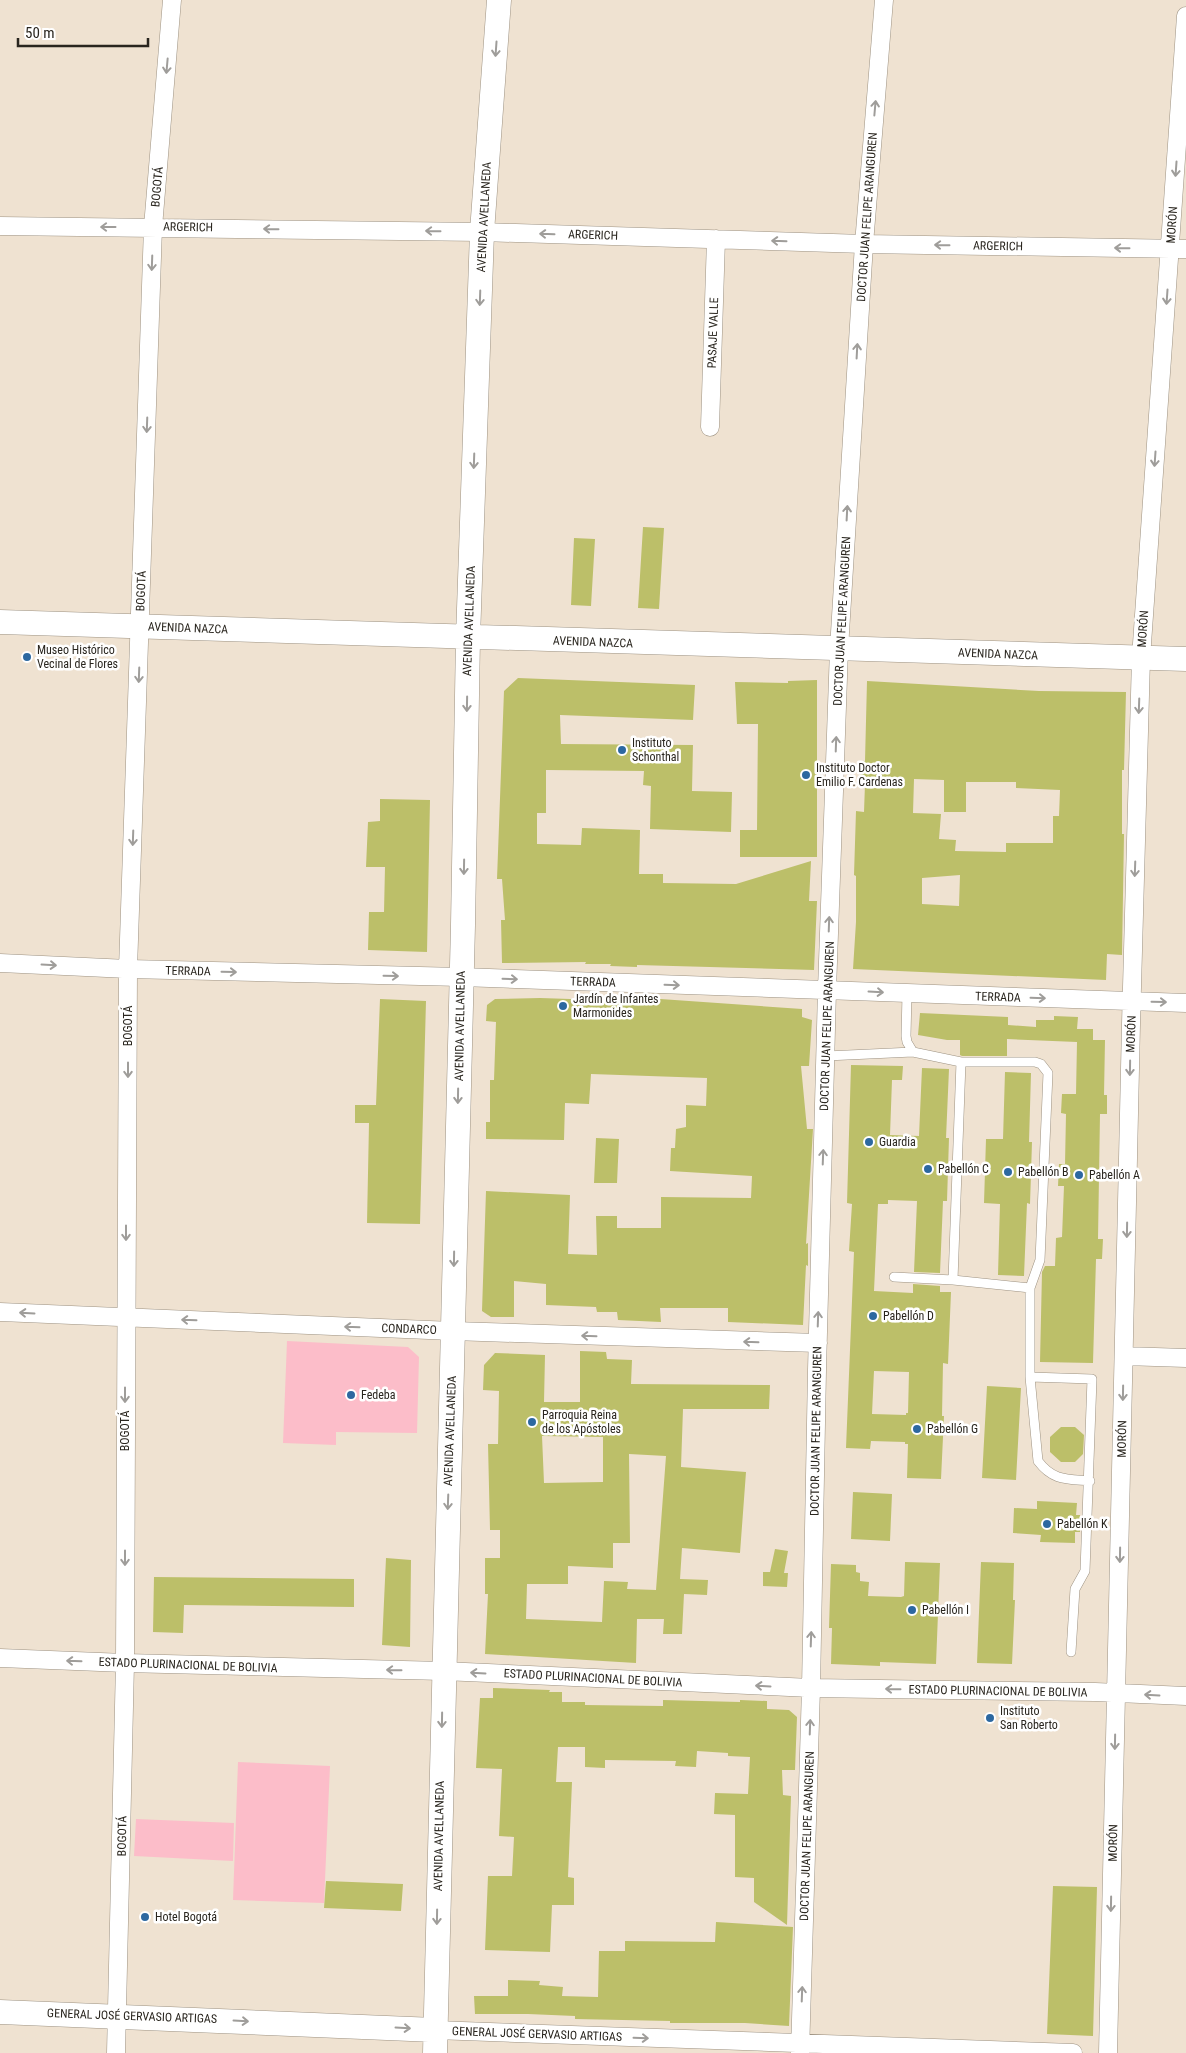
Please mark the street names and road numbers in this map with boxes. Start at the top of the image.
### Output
street label: DOCTOR JUAN FELIPE ARANGUREN [854,132,880,302]
street label: AVENIDA AVELLANEDA [474,161,494,273]
street label: BOGOTÁ [147,166,166,208]
street label: MORÓN [1163,206,1180,244]
street label: ARGERICH [163,220,213,234]
street label: ARGERICH [568,227,618,243]
street label: ARGERICH [973,239,1023,253]
street label: PASAJE VALLE [705,297,721,369]
street label: DOCTOR JUAN FELIPE ARANGUREN [831,536,853,706]
street label: AVENIDA AVELLANEDA [460,565,478,676]
street label: BOGOTÁ [132,570,149,612]
street label: MORÓN [1134,610,1151,648]
street label: AVENIDA NAZCA [148,620,228,636]
street label: AVENIDA NAZCA [553,634,633,650]
street label: AVENIDA NAZCA [958,646,1038,662]
street label: DOCTOR JUAN FELIPE ARANGUREN [817,941,837,1111]
street label: TERRADA [165,964,211,978]
street label: AVENIDA AVELLANEDA [452,971,468,1081]
street label: TERRADA [570,974,616,990]
street label: TERRADA [975,989,1021,1005]
street label: BOGOTÁ [120,1006,135,1046]
street label: MORÓN [1122,1015,1139,1053]
street label: CONDARCO [381,1321,437,1337]
street label: DOCTOR JUAN FELIPE ARANGUREN [808,1346,824,1516]
street label: AVENIDA AVELLANEDA [441,1375,459,1486]
street label: BOGOTÁ [117,1411,132,1451]
street label: MORÓN [1114,1420,1129,1458]
street label: ESTADO PLURINACIONAL DE BOLIVIA [98,1655,278,1675]
street label: ESTADO PLURINACIONAL DE BOLIVIA [503,1666,683,1690]
street label: ESTADO PLURINACIONAL DE BOLIVIA [908,1682,1088,1700]
street label: DOCTOR JUAN FELIPE ARANGUREN [797,1751,817,1921]
street label: AVENIDA AVELLANEDA [431,1781,447,1891]
street label: BOGOTÁ [114,1815,129,1856]
street label: MORÓN [1105,1824,1120,1862]
street label: GENERAL JOSÉ GERVASIO ARTIGAS [47,2005,217,2026]
street label: GENERAL JOSÉ GERVASIO ARTIGAS [452,2023,622,2044]

